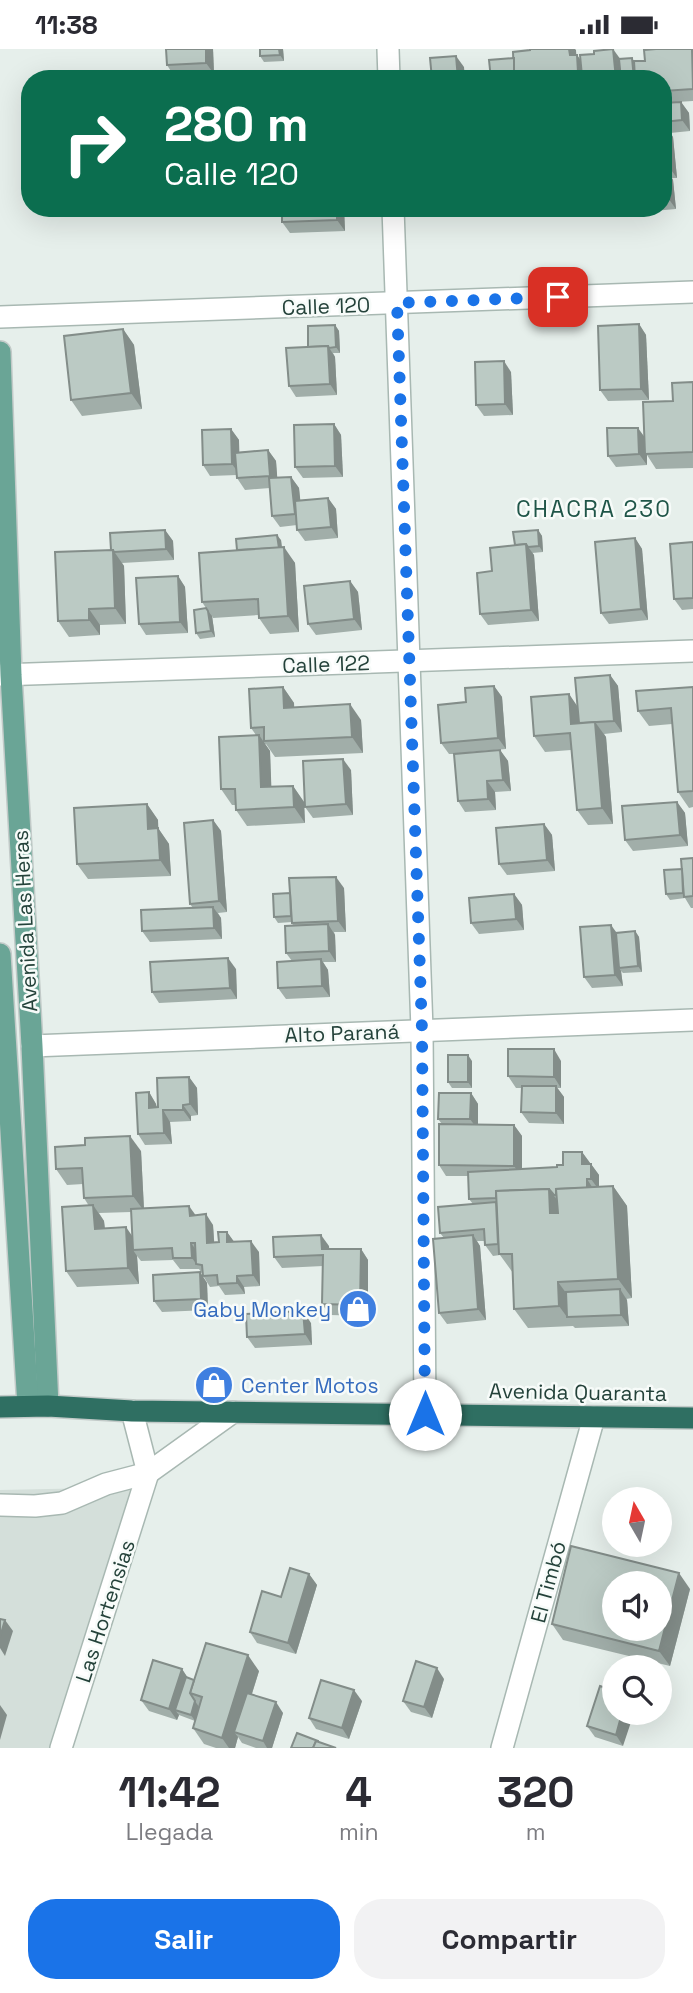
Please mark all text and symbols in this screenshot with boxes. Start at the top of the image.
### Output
text: 11:38 [35,8,98,42]
text: 280 m [164,93,309,155]
icon: right [49,98,140,189]
text: Calle 120 [164,154,299,194]
pin [528,267,588,327]
icon: arrive [539,278,577,316]
street label: Calle 120 [281,291,371,321]
district label: CHACRA 230 [516,494,672,524]
street label: Calle 122 [282,649,370,679]
street label: Avenida Las Heras [7,829,43,1013]
street label: Alto Paraná [284,1018,400,1048]
shop icon: Gaby Monkey [337,1288,379,1330]
place label: Gaby Monkey [193,1296,331,1323]
shop icon: Center Motos [193,1364,235,1406]
place label: Center Motos [241,1372,379,1399]
position arrow [388,1377,462,1451]
street label: Avenida Quaranta [489,1377,667,1407]
north arrow [602,1487,672,1557]
map controls [602,1487,672,1725]
street label: Las Hortensias [69,1536,141,1686]
street label: El Timbó [524,1538,572,1626]
button: sound [602,1571,672,1641]
button: search [602,1655,672,1725]
text: 11:42 [118,1766,221,1819]
text: 4 [345,1766,372,1819]
text: 320 [497,1766,575,1819]
text: Llegada [126,1817,213,1847]
text: min [339,1817,378,1847]
text: m [526,1817,546,1847]
button: Salir [28,1899,340,1979]
button: Compartir [354,1899,665,1979]

